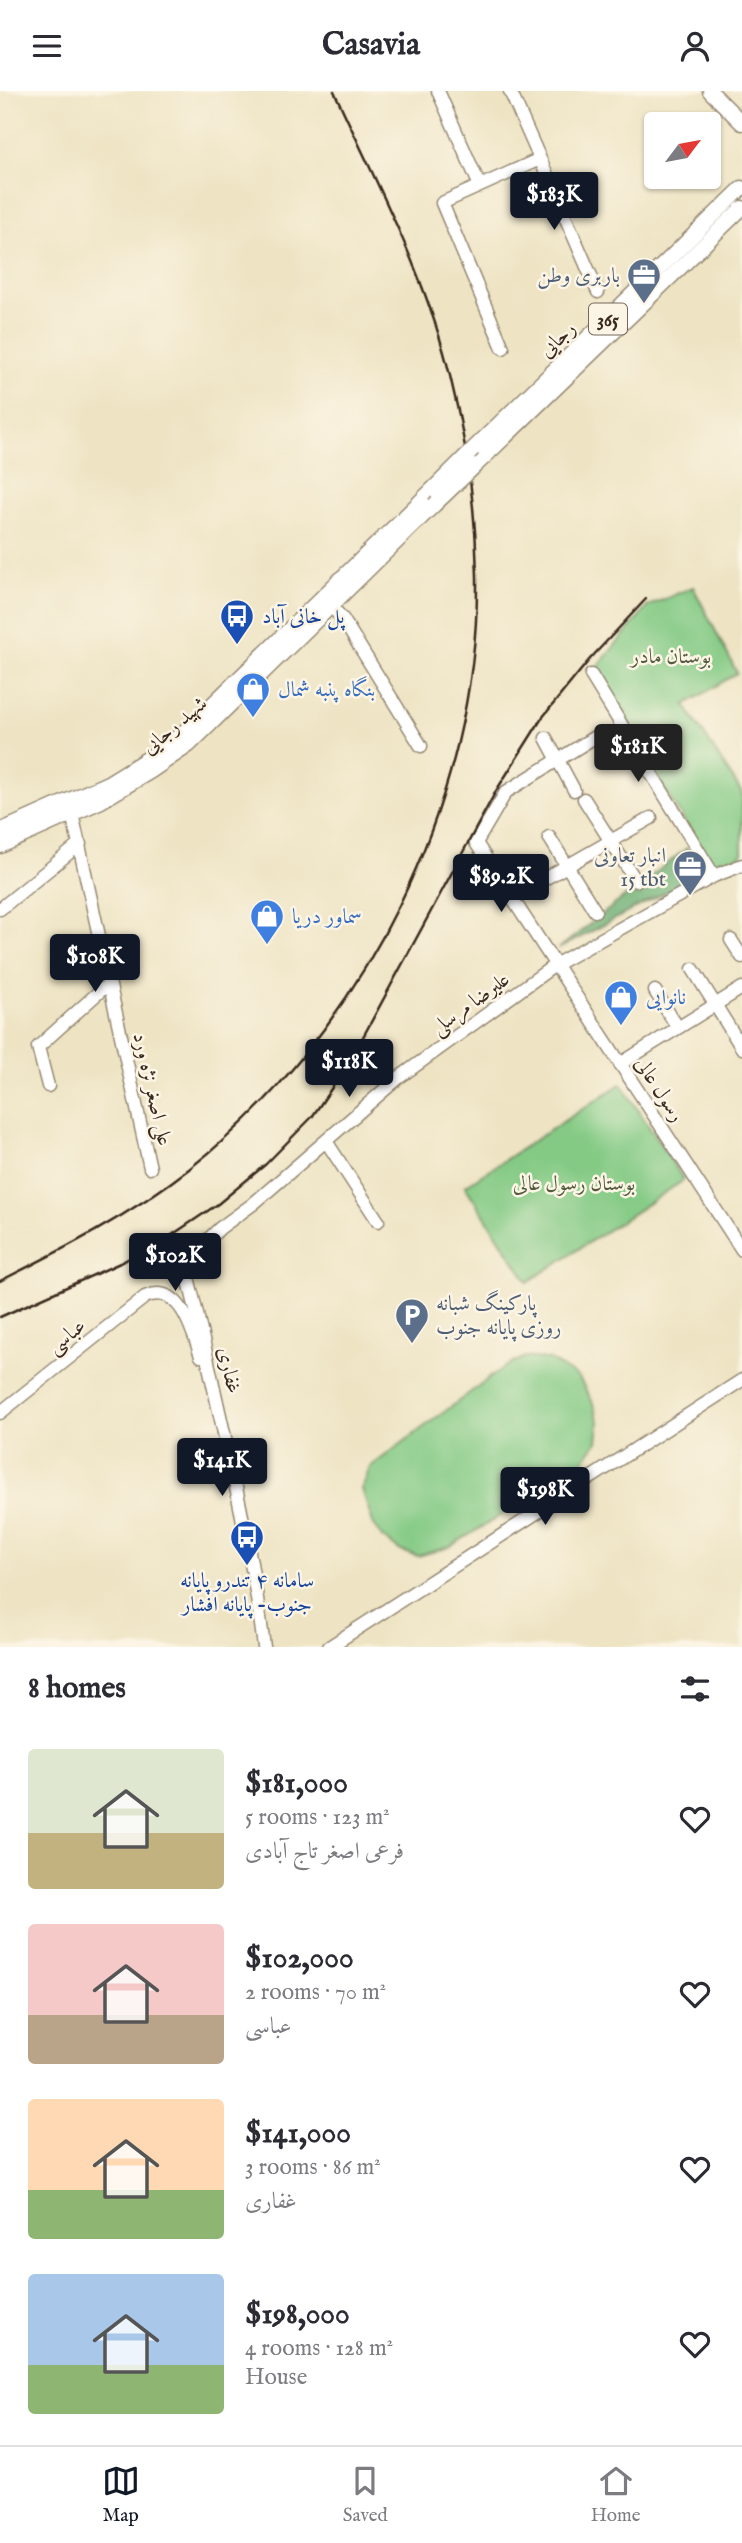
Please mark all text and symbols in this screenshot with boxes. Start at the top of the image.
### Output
text: Casavia [322,25,420,66]
icon: menu [28,27,66,65]
icon: person [676,27,714,65]
north arrow [644,112,721,189]
map controls [644,112,721,189]
pin: $183K [505,173,603,232]
text: $183K [526,180,582,209]
office icon: باربری وطن [625,256,663,305]
place label: باربری وطن [537,263,620,290]
road number: 365 [589,303,627,335]
street label: رجایی [534,316,582,364]
bus stop icon: پل خانی آباد [218,597,256,646]
place label: پل خانی آباد [262,603,345,631]
park label: بوستان مادر [629,644,711,671]
shop icon: بنگاه پنبه شمال [234,670,272,719]
place label: بنگاه پنبه شمال [278,676,376,704]
street label: شهید رجایی [136,691,213,761]
pin: $181K [589,725,687,784]
text: $181K [610,732,666,761]
place label: انبار تعاونی 15 tbt [594,843,666,894]
office icon: انبار تعاونی 15 tbt [671,848,709,897]
pin: $89.2K [444,855,558,914]
text: $89.2K [469,862,533,891]
shop icon: سماور دریا [248,897,286,946]
place label: سماور دریا [292,904,362,931]
pin: $108K [46,935,144,994]
text: $108K [66,942,124,971]
street label: علیرضا مرسلی [426,967,516,1043]
shop icon: نانوایی [602,978,640,1027]
place label: نانوایی [646,985,686,1012]
street label: علی اصغر نژه ورد [124,1030,178,1149]
pin: $118K [300,1039,398,1099]
text: $118K [321,1047,377,1076]
street label: رسول عالی [628,1052,690,1128]
park label: بوستان رسول عالی [513,1171,635,1198]
pin: $102K [126,1233,224,1293]
text: $102K [145,1241,205,1270]
place label: پارکینگ شبانه روزی پایانه جنوب [436,1290,562,1342]
parking icon: پارکینگ شبانه روزی پایانه جنوب [393,1296,431,1345]
street label: عباسی [42,1313,92,1361]
street label: غفاری [210,1344,247,1396]
pin: $141K [173,1439,271,1498]
text: $141K [193,1446,251,1475]
pin: $198K [496,1467,594,1527]
text: $198K [517,1475,574,1504]
bus stop icon: سامانه ۴ تندرو پایانه جنوب- پایانه افشار [228,1518,266,1567]
place label: سامانه ۴ تندرو پایانه جنوب- پایانه افشار [180,1568,314,1619]
text: 8 homes [28,1670,126,1708]
icon: filters [676,1670,714,1708]
text: $181,000 [245,1765,348,1803]
icon: home [84,1777,168,1861]
icon: heart [676,1800,714,1838]
text: 5 rooms · 123 m² [245,1803,390,1832]
text: فرعی اصغر تاج آبادی [245,1837,404,1866]
text: $102,000 [245,1940,354,1978]
icon: home [84,1952,168,2036]
icon: heart [676,1975,714,2013]
text: 2 rooms · 70 m² [245,1978,386,2007]
text: عباسی [245,2012,292,2041]
text: $141,000 [245,2115,351,2153]
icon: home [84,2127,168,2211]
icon: heart [676,2150,714,2188]
text: 3 rooms · 86 m² [245,2153,381,2182]
text: غفاری [245,2187,297,2216]
text: $198,000 [245,2296,350,2334]
icon: home [84,2302,168,2386]
icon: heart [676,2325,714,2363]
text: 4 rooms · 128 m² [245,2334,393,2363]
text: House [245,2363,307,2392]
tab: Map [102,2462,140,2528]
tab: Saved [343,2462,388,2528]
tab: Home [591,2462,640,2528]

